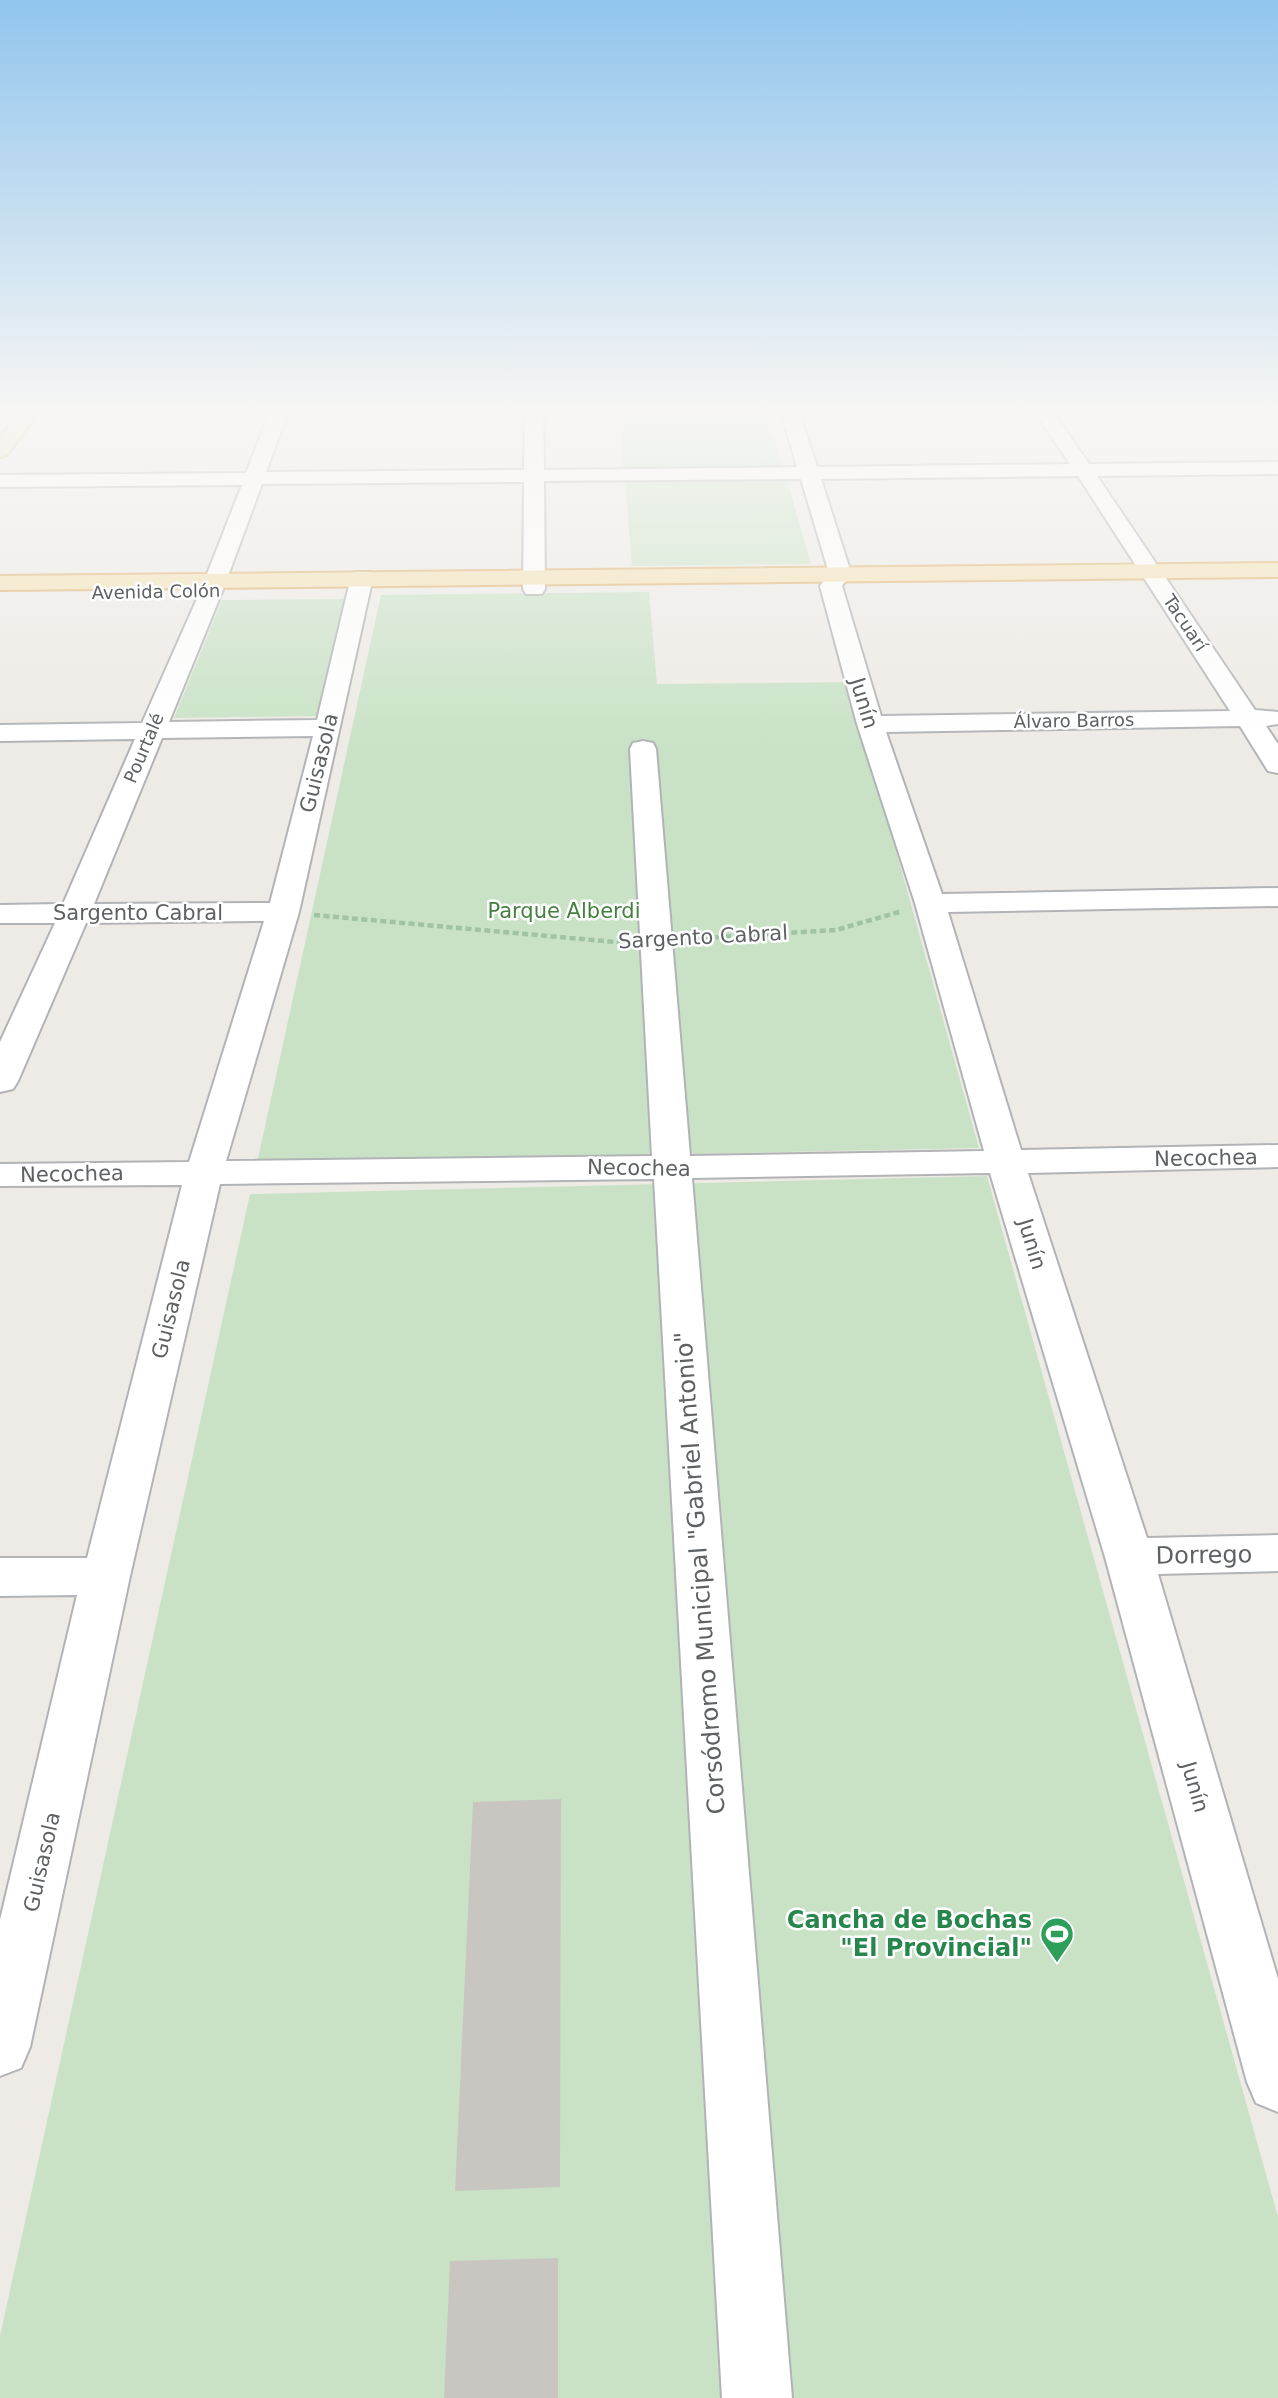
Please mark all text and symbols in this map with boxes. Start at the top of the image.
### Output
street label: Avenida Colón [92,580,220,603]
street label: Tacuarí [1158,590,1213,656]
street label: Junín [844,673,883,731]
street label: Álvaro Barros [1014,709,1134,732]
street label: Pourtalé [119,710,168,786]
street label: Guisasola [295,711,343,815]
park label: Parque Alberdi [488,899,640,923]
street label: Sargento Cabral [53,901,223,925]
street label: Sargento Cabral [617,921,789,953]
street label: Necochea [1154,1145,1258,1171]
street label: Necochea [587,1155,691,1181]
street label: Necochea [20,1161,124,1187]
street label: Junín [1012,1214,1051,1272]
street label: Guisasola [147,1257,195,1361]
street label: Corsódromo Municipal "Gabriel Antonio" [669,1331,731,1815]
street label: Dorrego [1155,1540,1253,1570]
street label: Junín [1176,1757,1214,1815]
street label: Guisasola [19,1810,65,1914]
place label: Cancha de Bochas "El Provincial" [787,1906,1032,1962]
sports icon: Cancha de Bochas "El Provincial" [1038,1915,1076,1964]

